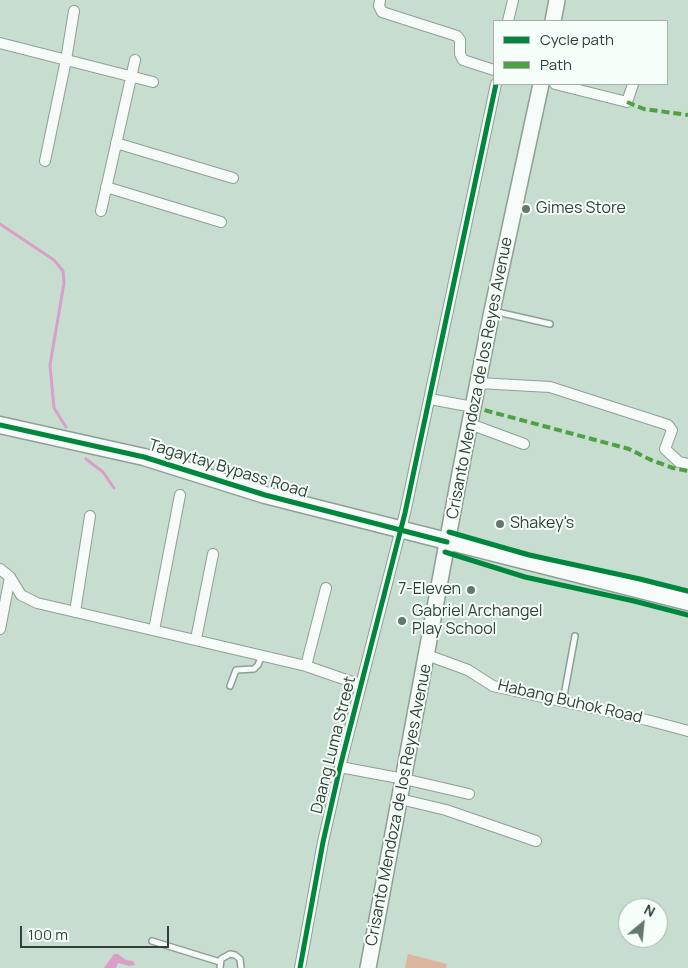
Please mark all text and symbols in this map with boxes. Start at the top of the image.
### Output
legend [493,20,668,85]
text: Cycle path [540,29,614,50]
text: Path [540,54,572,75]
place label: Gimes Store [536,199,626,219]
marker: Gimes Store [520,203,532,215]
street label: Crisanto Mendoza de los Reyes Avenue [443,235,517,521]
street label: Tagaytay Bypass Road [146,436,310,502]
place label: Shakey's [510,514,574,534]
marker: Shakey's [494,518,506,530]
place label: 7-Eleven [398,580,461,600]
marker: 7-Eleven [465,584,477,596]
place label: Gabriel Archangel Play School [412,602,542,640]
marker: Gabriel Archangel Play School [396,615,408,627]
street label: Crisanto Mendoza de los Reyes Avenue [362,662,436,948]
street label: Daang Luma Street [308,674,360,816]
street label: Habang Buhok Road [496,676,644,728]
north arrow [618,898,668,948]
text: N [641,899,659,921]
scale bar [22,916,171,948]
text: 100 m [28,924,68,945]

